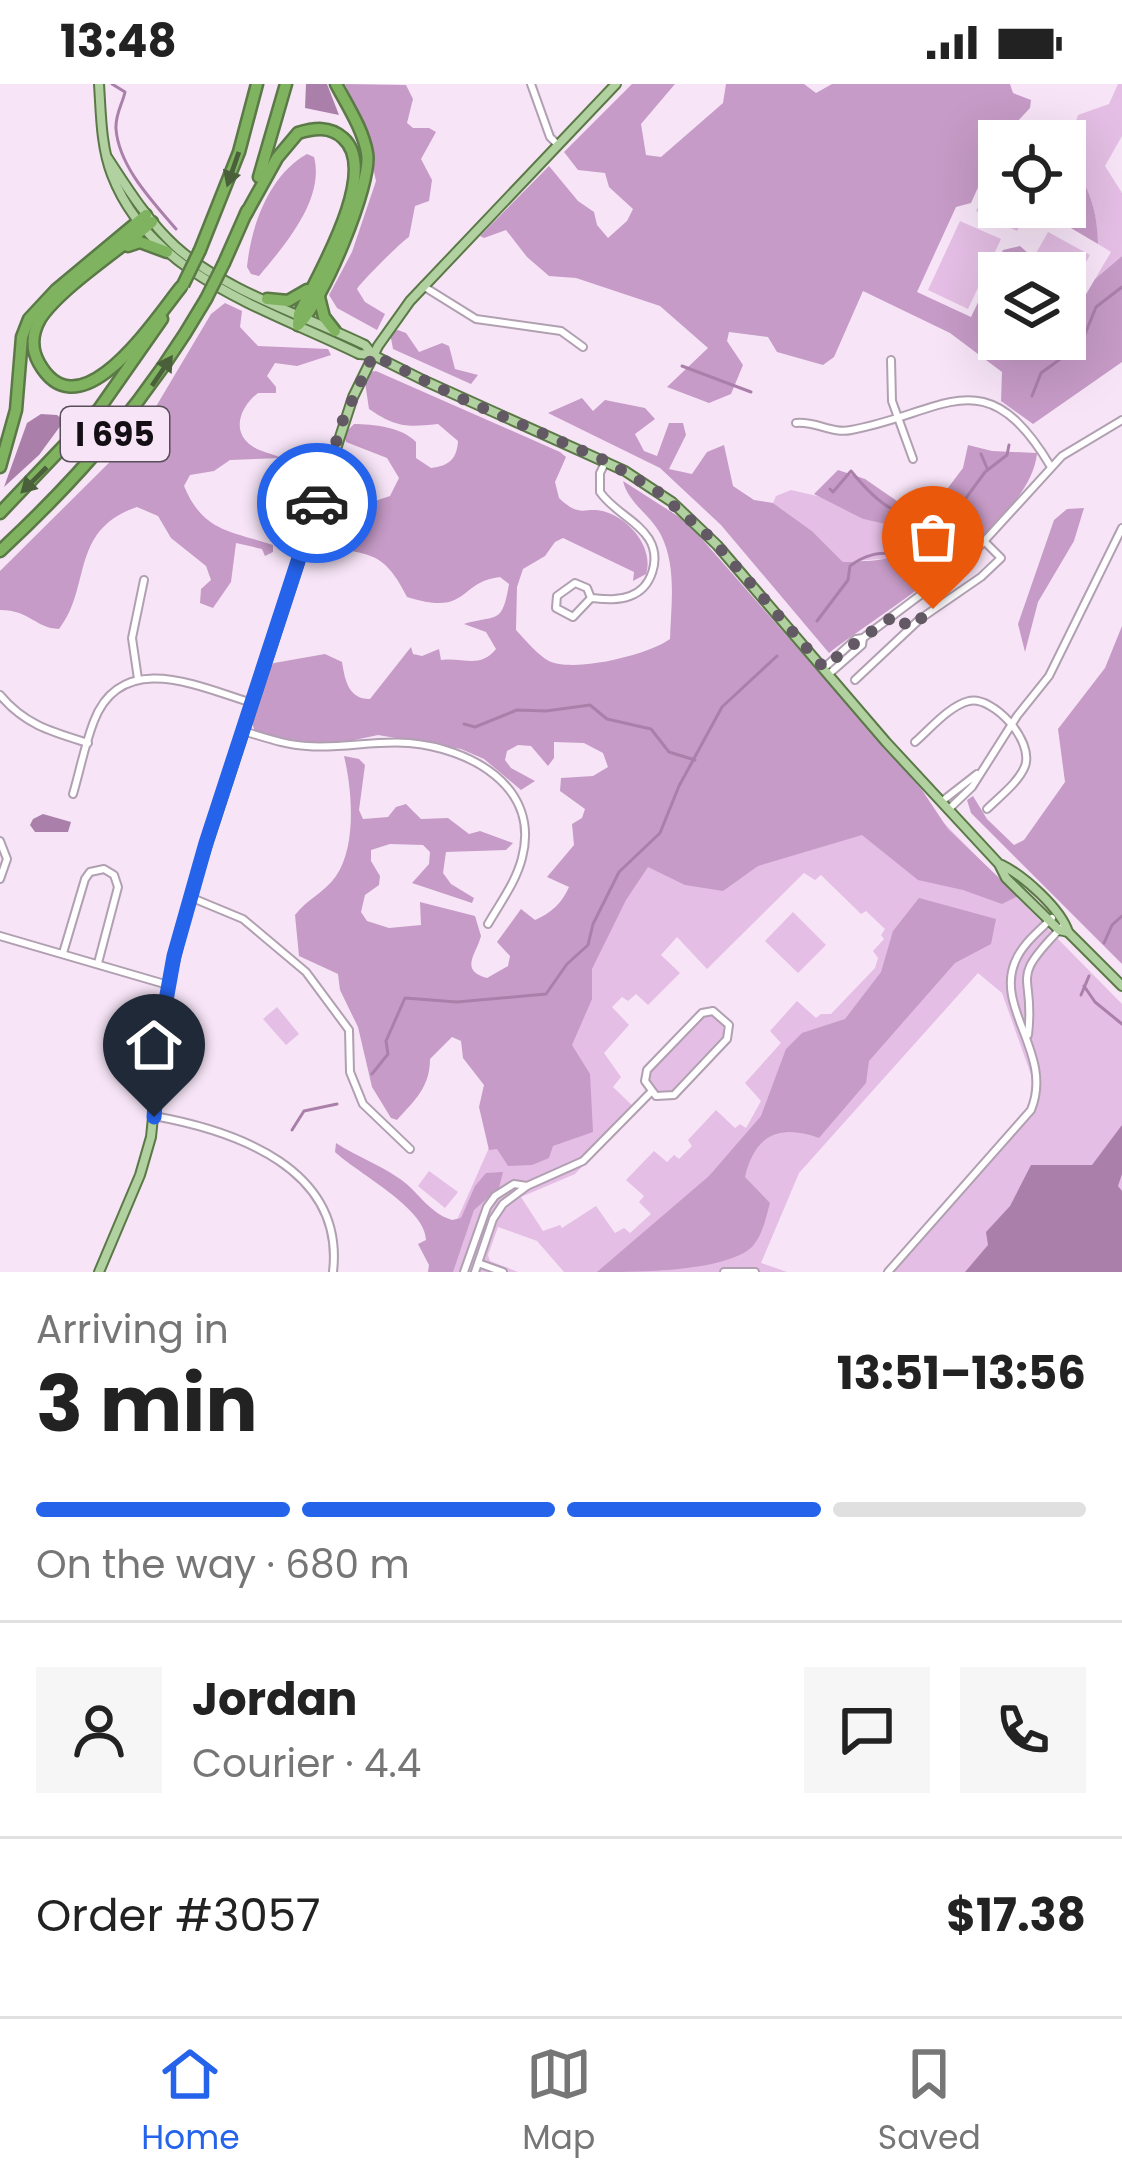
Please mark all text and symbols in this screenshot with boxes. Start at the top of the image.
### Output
text: 13:48 [60,10,177,73]
map controls [978,120,1086,360]
button: locate [978,120,1086,228]
one-way arrow [223,151,241,187]
button: layers [978,252,1086,360]
one-way arrow [150,354,173,387]
road number: I 695 [61,407,169,461]
courier [257,443,377,563]
one-way arrow [20,466,48,494]
icon: car [284,470,350,536]
pin [882,486,984,609]
icon: bag [900,504,966,570]
pin [103,994,205,1117]
icon: home [121,1012,187,1078]
text: Arriving in [36,1302,229,1357]
text: 13:51–13:56 [837,1342,1086,1405]
text: 3 min [36,1349,258,1458]
text: On the way · 680 m [36,1537,410,1592]
button: person [36,1667,162,1793]
button: chat [804,1667,930,1793]
button: phone [960,1667,1086,1793]
text: Jordan [192,1668,357,1731]
text: Courier · 4.4 [192,1736,421,1791]
text: Order #3057 [36,1884,321,1947]
text: $17.38 [946,1884,1086,1947]
tab: Home [141,2041,240,2163]
tab: Map [522,2041,595,2163]
tab: Saved [878,2041,981,2163]

